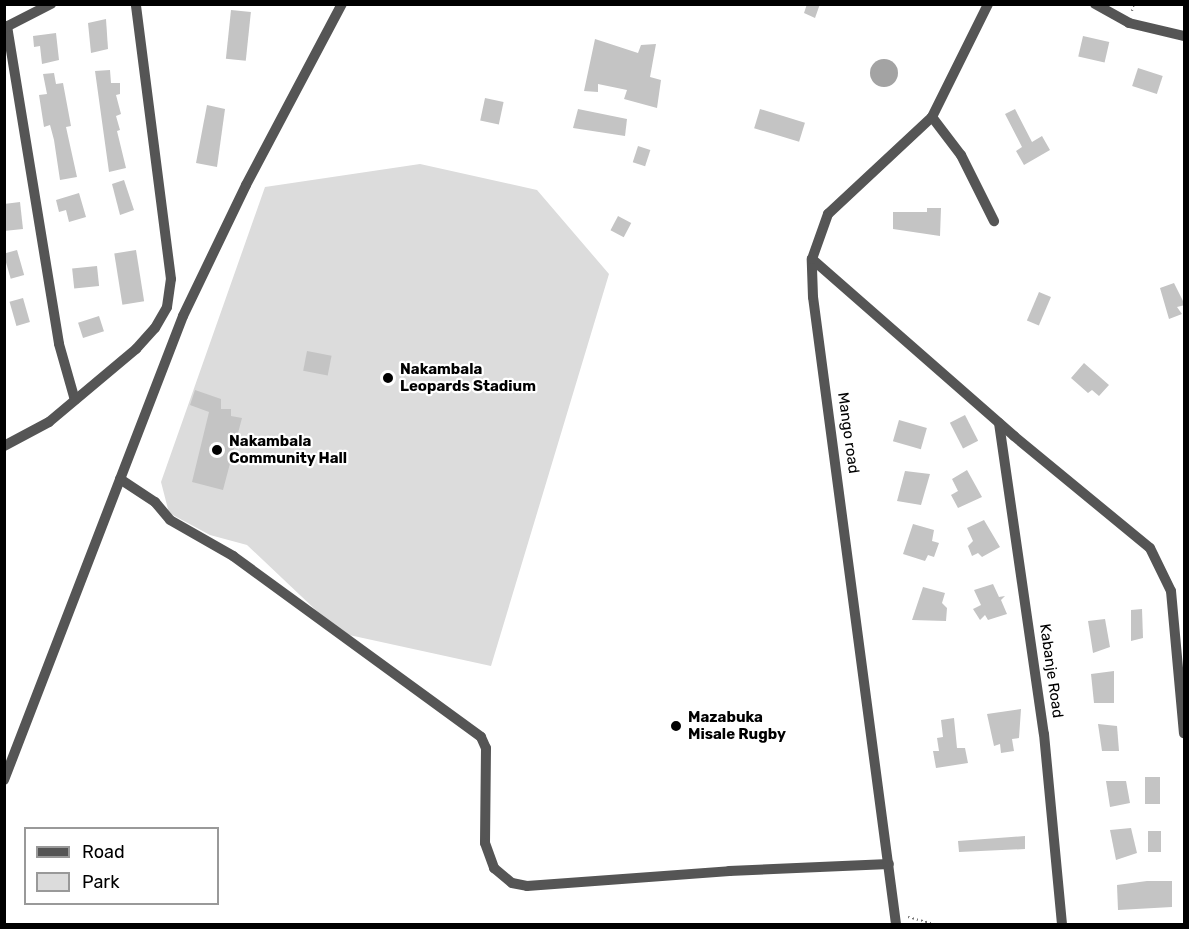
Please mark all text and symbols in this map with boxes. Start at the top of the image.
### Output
place label: Nakambala Leopards Stadium [400,360,536,395]
marker: Nakambala Leopards Stadium [381,371,395,385]
street label: Mango road [833,391,863,475]
place label: Nakambala Community Hall [229,432,347,467]
marker: Nakambala Community Hall [210,443,224,457]
street label: Kabanje Road [1035,623,1067,719]
place label: Mazabuka Misale Rugby [688,708,786,743]
marker: Mazabuka Misale Rugby [669,719,683,733]
legend [24,827,219,905]
text: Road [82,841,125,863]
text: Park [82,871,119,893]

